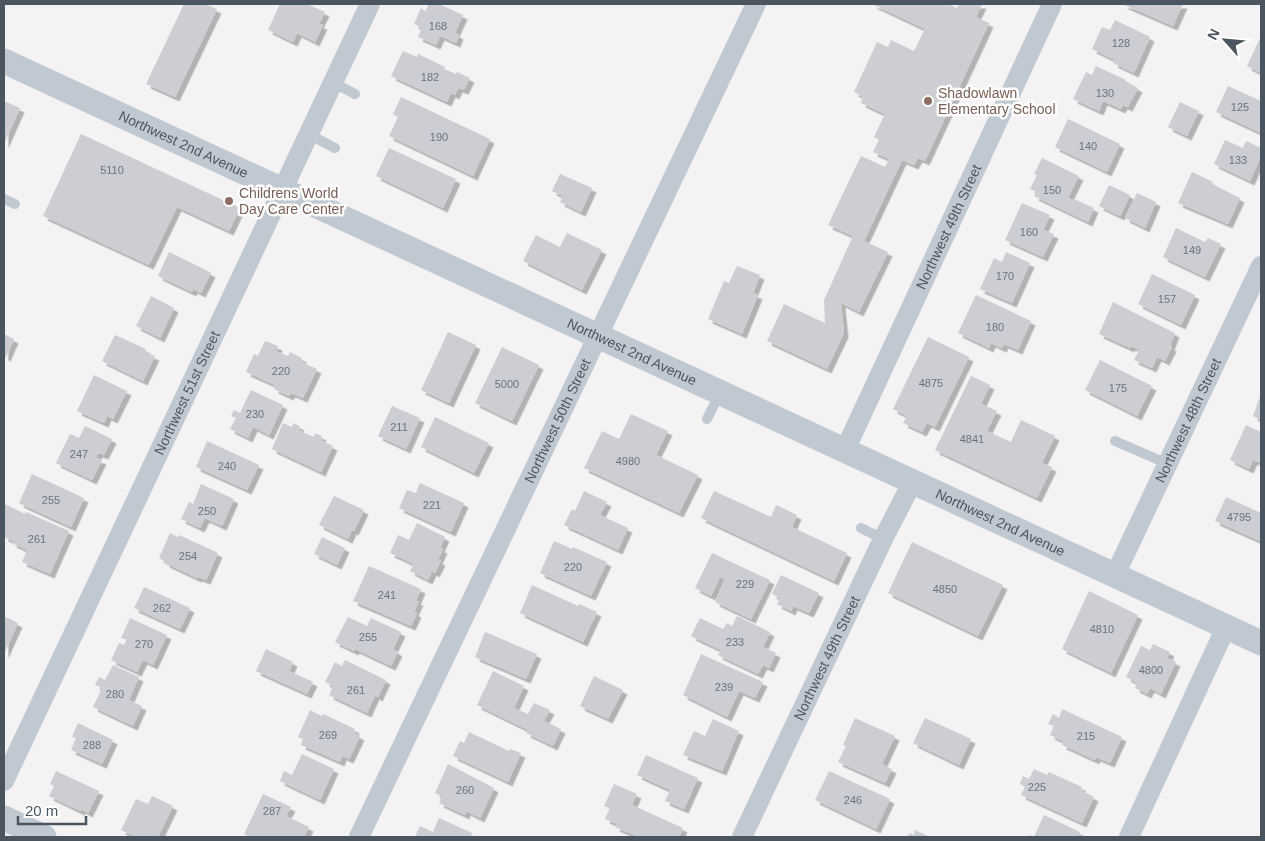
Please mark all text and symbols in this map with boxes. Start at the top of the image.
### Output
north arrow [1200,15,1250,65]
house number: 168 [429,20,447,32]
text: N [1204,26,1223,42]
house number: 128 [1112,37,1130,49]
house number: 182 [421,71,439,83]
place label: Shadowlawn Elementary School [938,85,1056,117]
house number: 130 [1096,87,1114,99]
marker: Shadowlawn Elementary School [922,95,934,107]
house number: 125 [1231,101,1249,113]
street label: Northwest 2nd Avenue [116,107,251,181]
house number: 190 [430,131,448,143]
house number: 140 [1079,140,1097,152]
house number: 133 [1229,154,1247,166]
street label: Northwest 49th Street [913,162,984,292]
house number: 5110 [100,164,124,176]
house number: 150 [1043,184,1061,196]
place label: Childrens World Day Care Center [239,185,344,217]
marker: Childrens World Day Care Center [223,195,235,207]
house number: 160 [1020,226,1038,238]
house number: 149 [1183,244,1201,256]
house number: 170 [996,270,1014,282]
house number: 157 [1158,293,1176,305]
street label: Northwest 2nd Avenue [565,315,699,389]
house number: 180 [986,321,1004,333]
street label: Northwest 51st Street [151,328,223,457]
street label: Northwest 50th Street [521,356,594,485]
street label: Northwest 48th Street [1152,356,1224,485]
house number: 220 [272,365,290,377]
house number: 4875 [919,377,943,389]
house number: 5000 [495,378,519,390]
house number: 175 [1109,382,1127,394]
house number: 230 [246,408,264,420]
house number: 211 [390,421,408,433]
house number: 4841 [960,433,984,445]
house number: 247 [70,448,88,460]
house number: 4980 [616,455,640,467]
house number: 240 [218,460,236,472]
street label: Northwest 2nd Avenue [933,485,1068,559]
house number: 255 [42,494,60,506]
house number: 221 [423,499,441,511]
house number: 250 [198,505,216,517]
house number: 4795 [1227,511,1251,523]
house number: 261 [28,533,46,545]
house number: 254 [179,550,197,562]
house number: 220 [564,561,582,573]
house number: 229 [736,578,754,590]
house number: 4850 [933,583,957,595]
house number: 241 [378,589,396,601]
street label: Northwest 49th Street [790,593,863,723]
house number: 262 [153,602,171,614]
house number: 4810 [1090,623,1114,635]
house number: 255 [359,631,377,643]
house number: 233 [726,636,744,648]
house number: 270 [135,638,153,650]
house number: 4800 [1139,664,1163,676]
house number: 239 [715,681,733,693]
house number: 261 [347,684,365,696]
house number: 280 [106,688,124,700]
house number: 269 [319,729,337,741]
house number: 215 [1077,730,1095,742]
house number: 288 [83,739,101,751]
house number: 225 [1028,781,1046,793]
house number: 260 [456,784,474,796]
scale bar [18,794,85,826]
house number: 246 [844,794,862,806]
text: 20 m [25,802,58,819]
house number: 287 [263,805,281,817]

